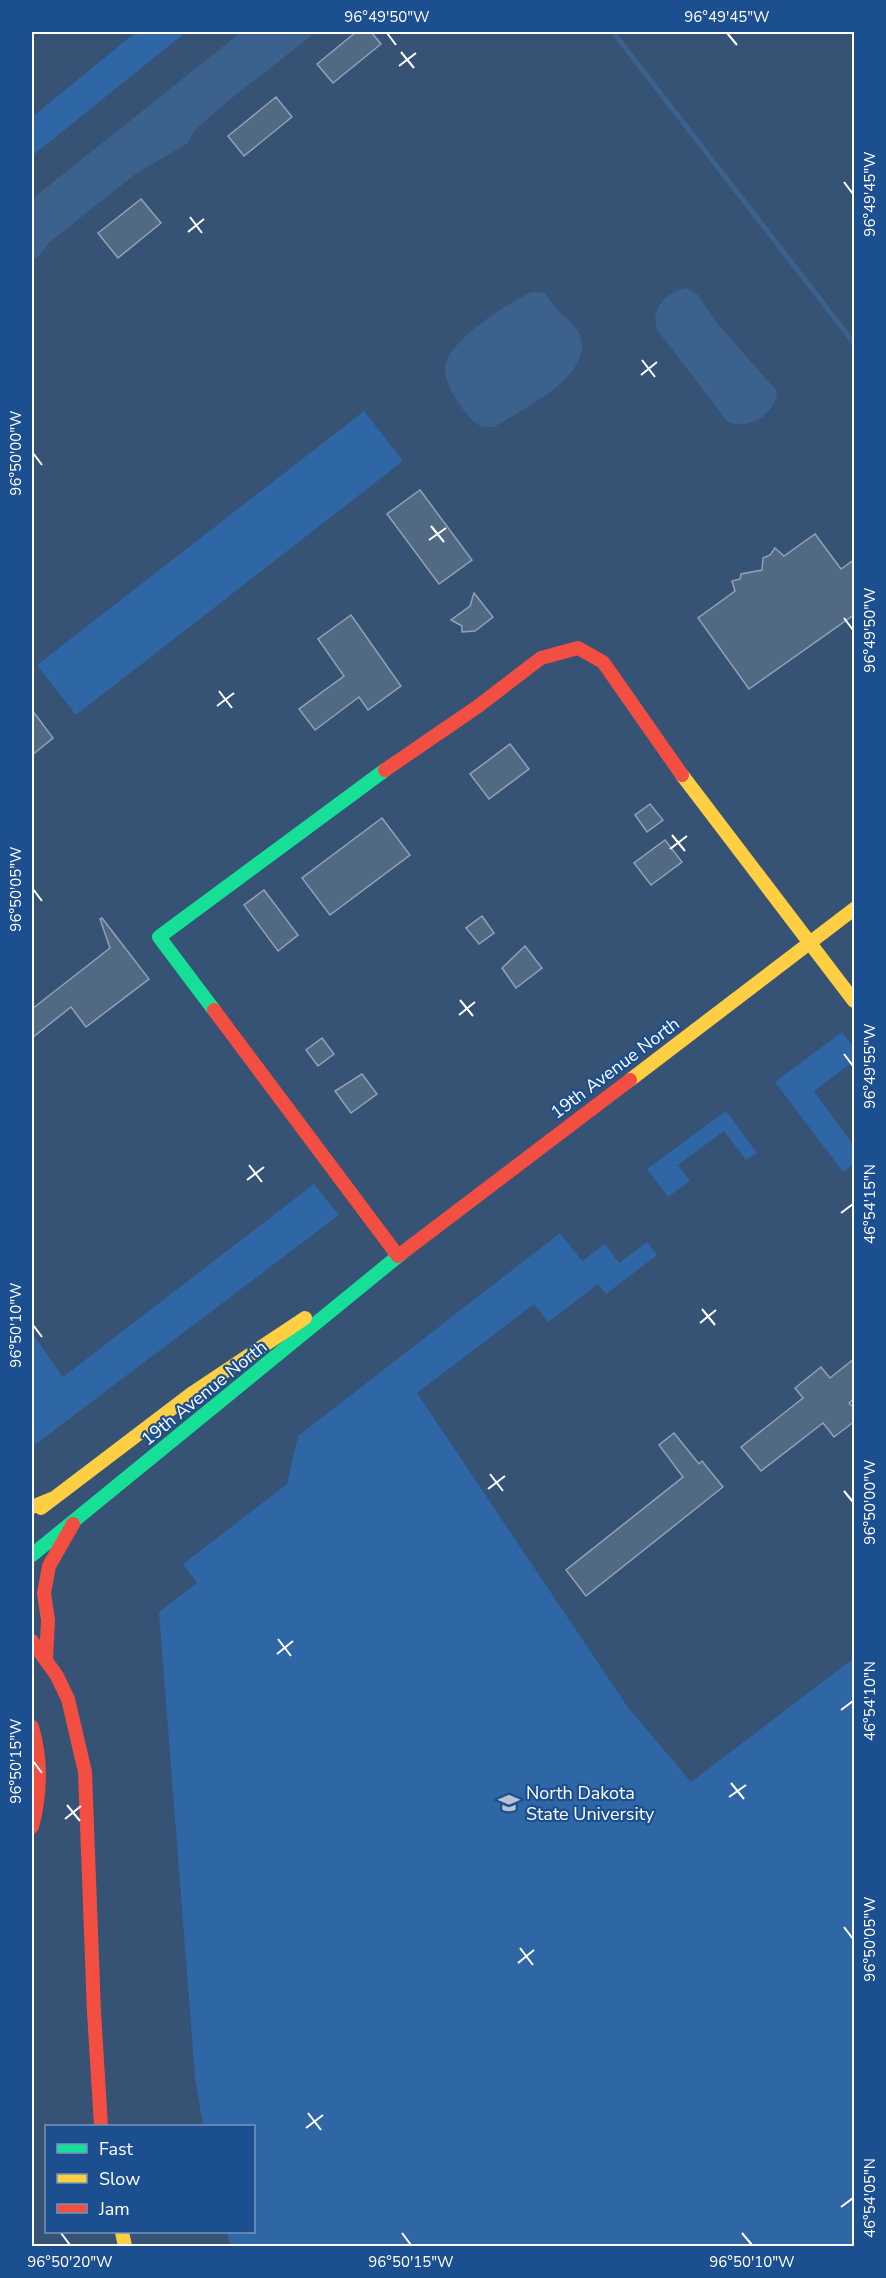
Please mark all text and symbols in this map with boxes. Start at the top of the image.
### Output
text: 96°49'50"W [344,7,430,27]
text: 96°49'45"W [684,7,770,27]
text: 96°49'45"W [860,151,880,237]
text: 96°50'00"W [6,410,26,496]
text: 96°49'50"W [860,587,880,673]
text: 96°50'05"W [6,846,26,932]
street label: 19th Avenue North [546,1012,684,1124]
text: 96°49'55"W [860,1023,880,1109]
text: 46°54'15"N [860,1164,880,1244]
text: 96°50'10"W [6,1282,26,1368]
street label: 19th Avenue North [136,1335,272,1451]
text: 96°50'00"W [860,1459,880,1545]
text: 46°54'10"N [860,1661,880,1741]
text: 96°50'15"W [6,1718,26,1804]
place label: North Dakota State University [526,1781,655,1826]
school or university icon: North Dakota State University [497,1791,521,1815]
text: 96°50'05"W [860,1896,880,1982]
legend [45,2125,255,2233]
text: Fast [99,2137,134,2161]
text: 46°54'05"N [860,2158,880,2238]
text: Slow [99,2167,140,2191]
text: Jam [98,2197,130,2221]
text: 96°50'20"W [27,2252,113,2272]
text: 96°50'15"W [368,2252,454,2272]
text: 96°50'10"W [709,2252,795,2272]

